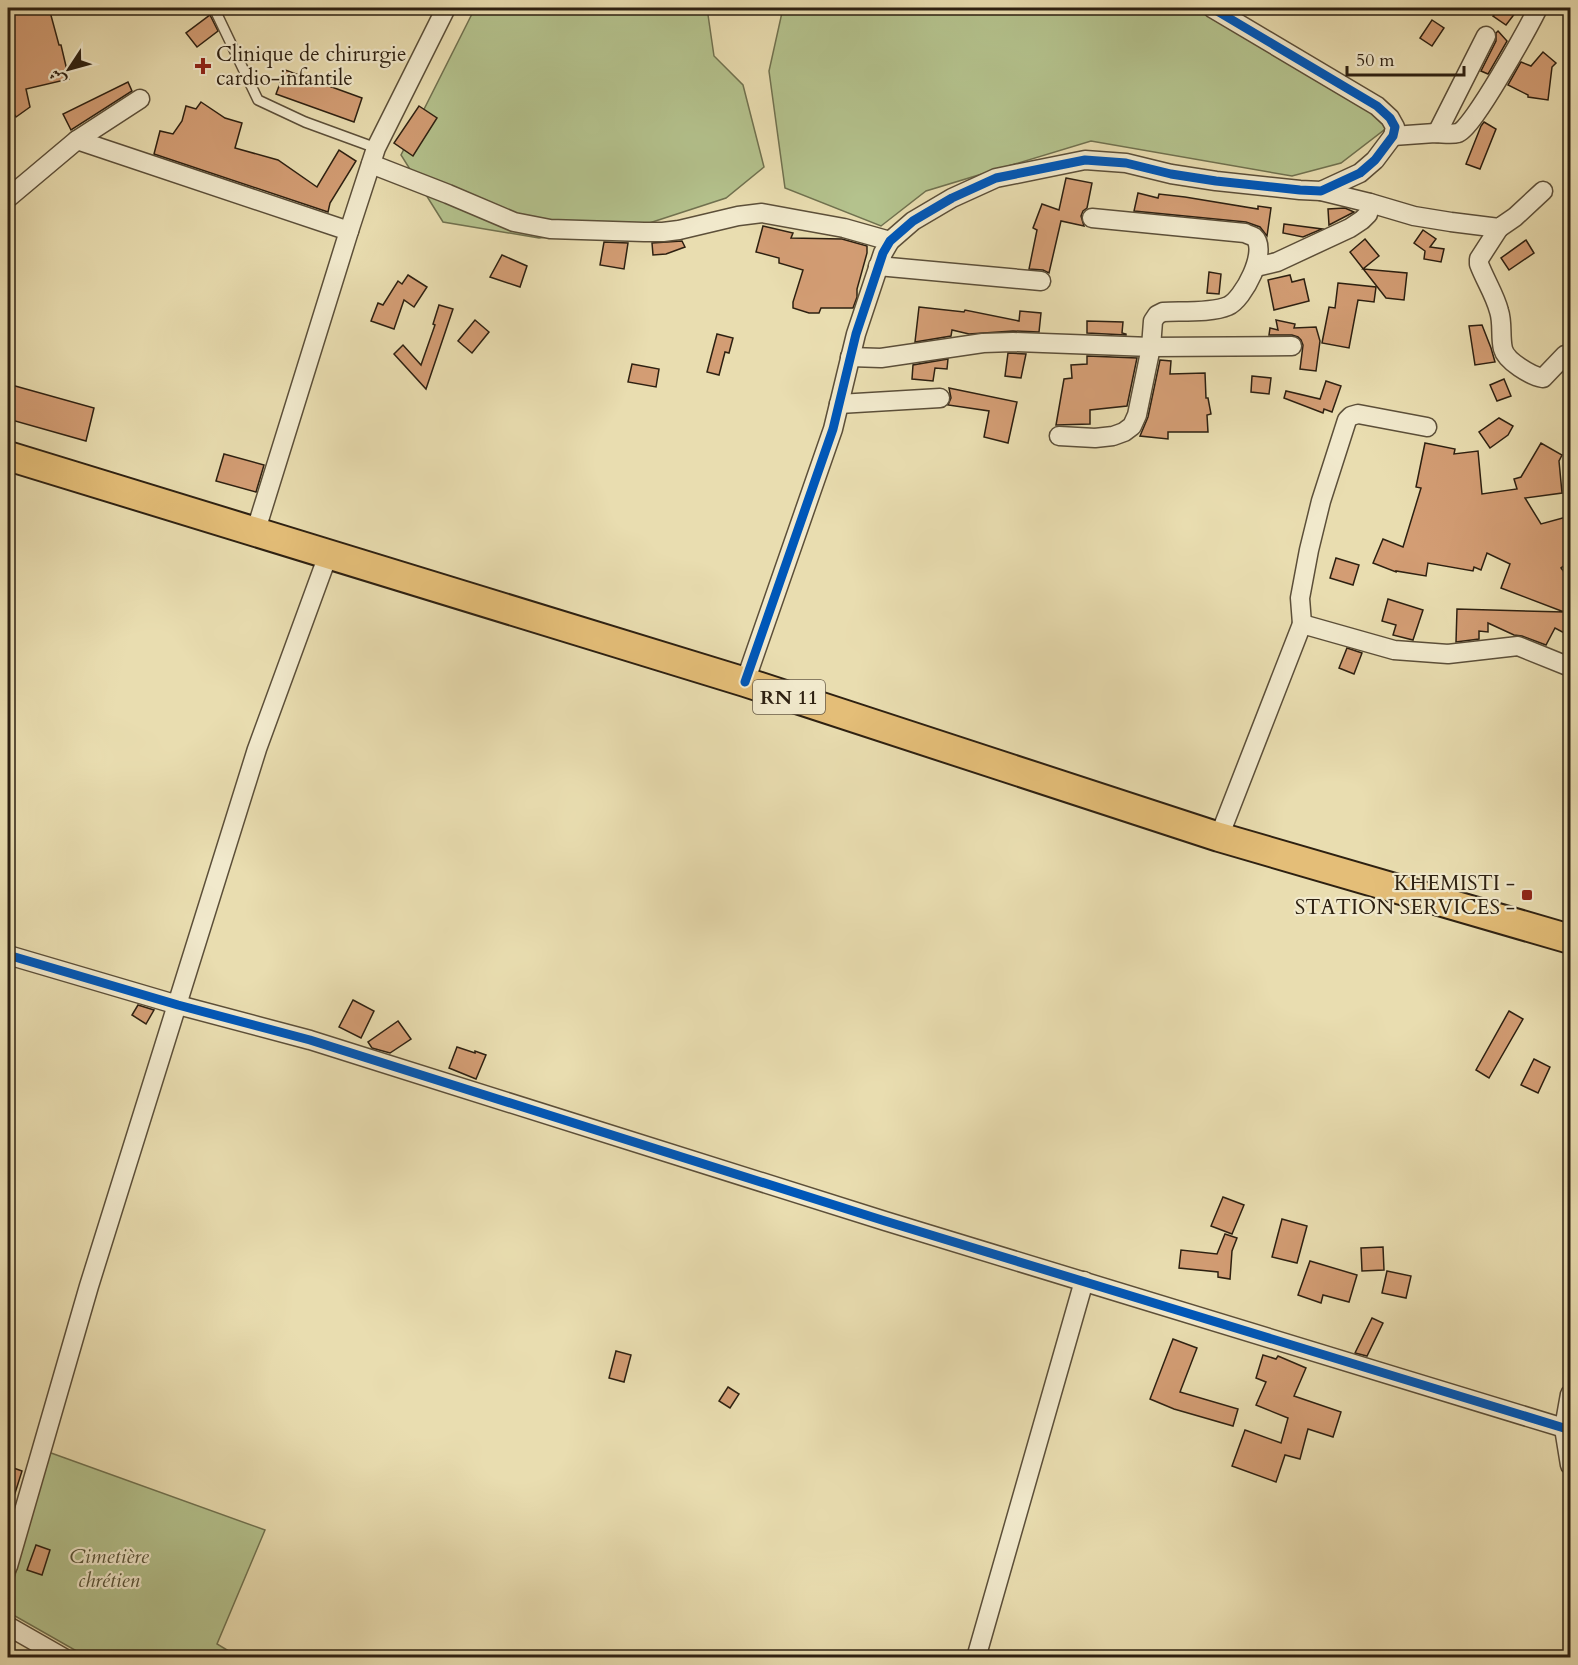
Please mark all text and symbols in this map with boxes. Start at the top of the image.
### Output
north arrow [39,39,99,99]
scale bar [1347,39,1464,77]
place label: Clinique de chirurgie cardio-infantile [216,40,407,93]
text: 50 m [1356,48,1395,73]
marker: Clinique de chirurgie cardio-infantile [194,57,212,75]
text: ش [44,64,71,90]
road number: RN 11 [753,680,825,714]
place label: KHEMISTI - STATION SERVICES - [1295,869,1515,922]
marker: KHEMISTI - STATION SERVICES - [1520,888,1534,902]
park label: Cimetière chrétien [69,1542,150,1595]

